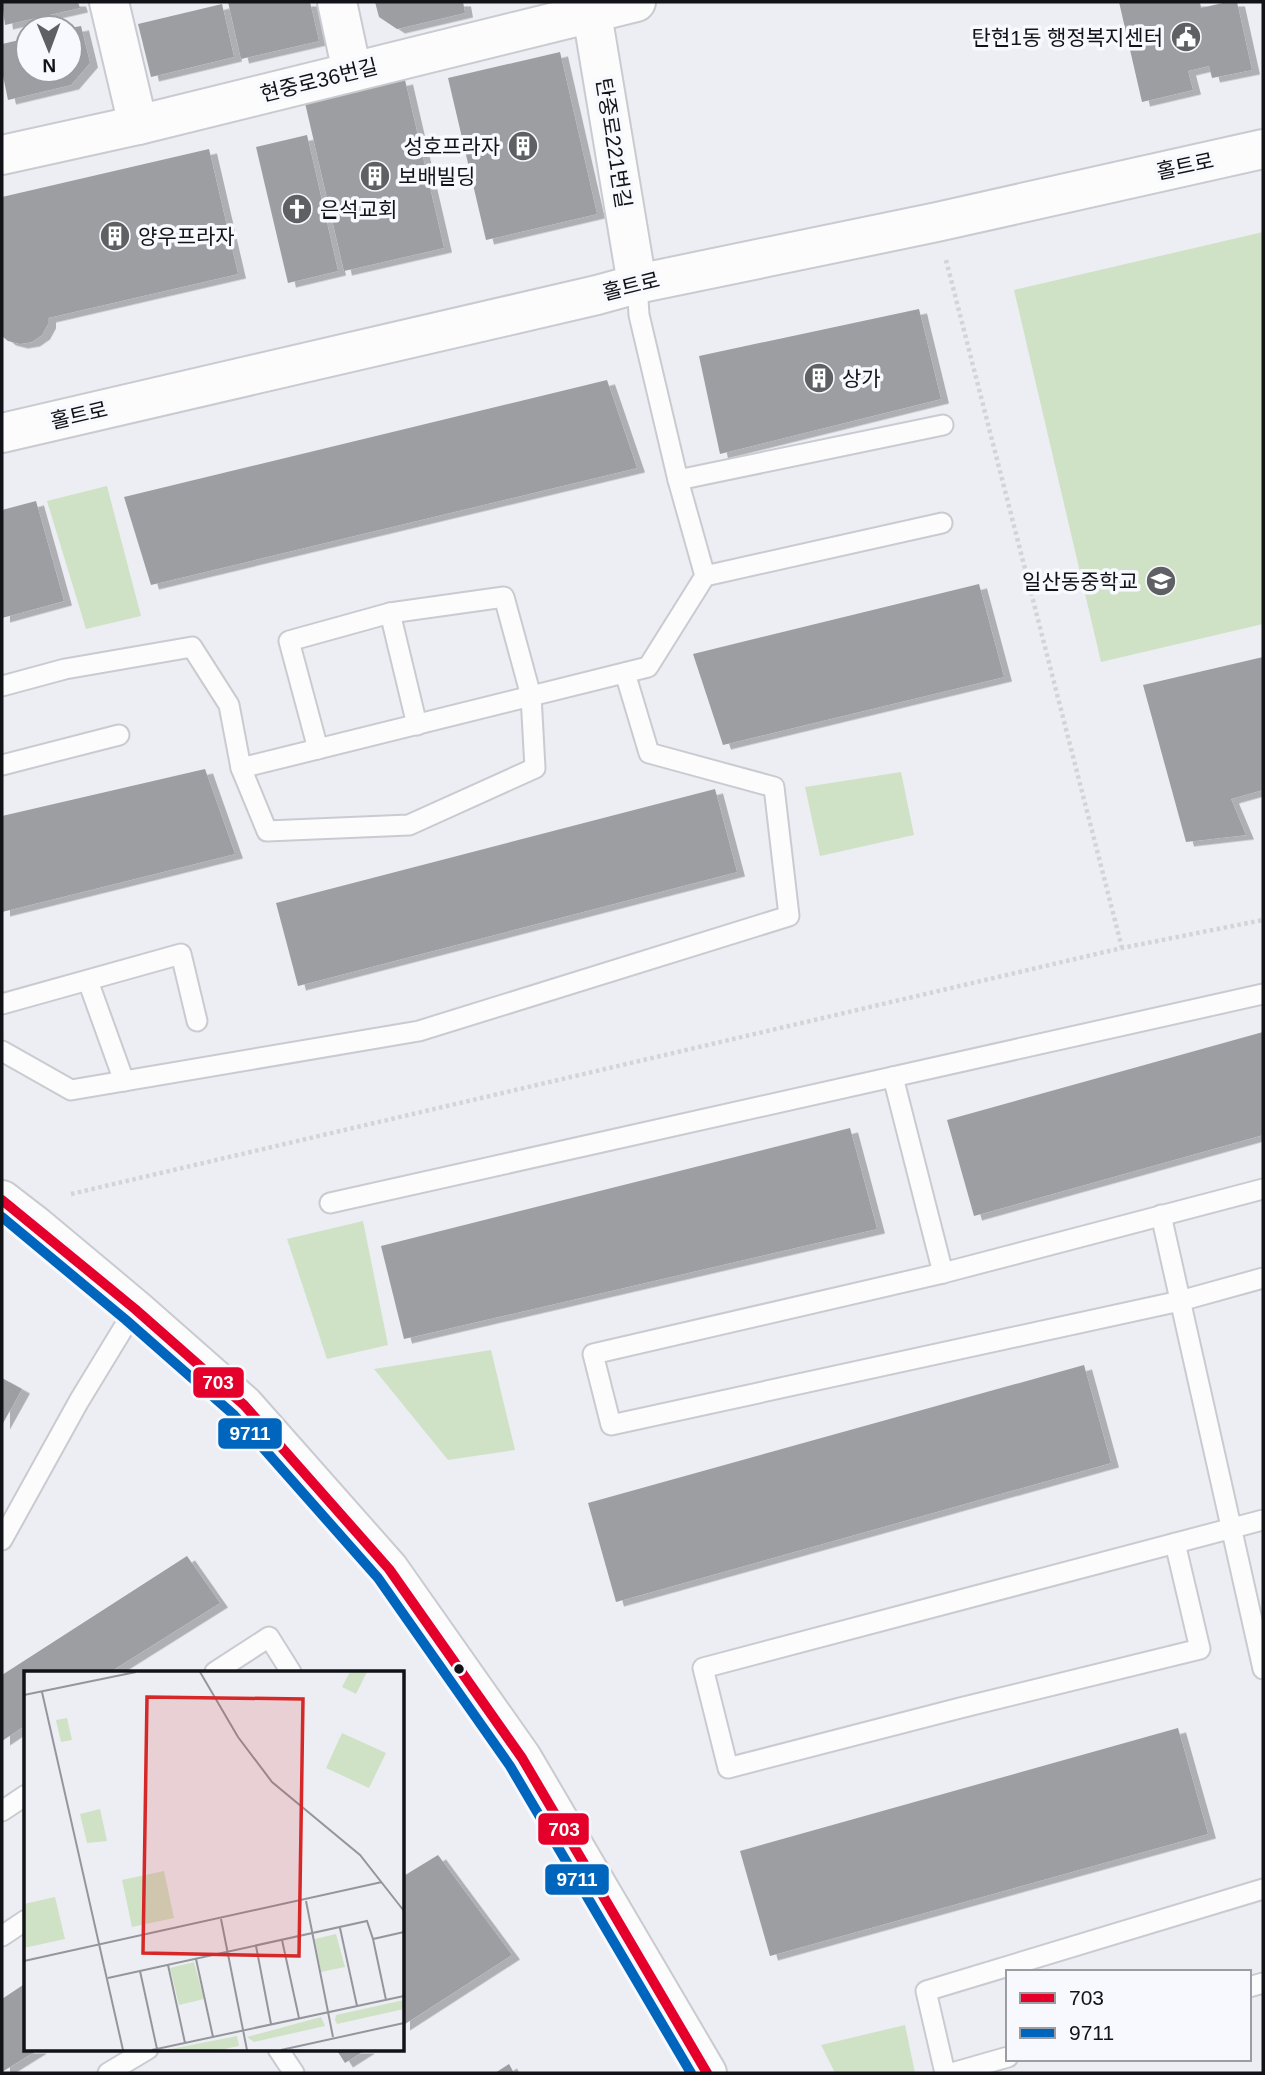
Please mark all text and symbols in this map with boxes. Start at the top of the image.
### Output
north arrow [14,14,84,84]
public building icon: 탄현1동 행정복지센터 [1169,20,1203,54]
place label: 탄현1동 행정복지센터 [972,26,1163,49]
street label: 현중로36번길 [258,54,380,106]
text: N [42,55,56,76]
street label: 탄중로221번길 [592,76,636,210]
building icon: 성호프라자 [506,129,540,163]
place label: 성호프라자 [403,135,500,158]
street label: 홀트로 [1154,149,1216,183]
building icon: 보배빌딩 [358,159,392,193]
place label: 보배빌딩 [398,165,475,188]
church icon: 은석교회 [280,192,314,226]
place label: 은석교회 [320,198,397,221]
building icon: 양우프라자 [98,219,132,253]
place label: 양우프라자 [138,225,235,248]
street label: 홀트로 [600,268,662,304]
building icon: 상가 [802,361,836,395]
place label: 상가 [842,367,881,390]
street label: 홀트로 [48,397,110,433]
school or university icon: 일산동중학교 [1144,564,1178,598]
place label: 일산동중학교 [1022,570,1138,593]
line badge: 703 [192,1366,245,1399]
text: 703 [202,1372,234,1393]
line badge: 9711 [217,1417,283,1450]
text: 9711 [229,1423,271,1444]
unlabelled marker [452,1662,466,1676]
inset map [24,1671,404,2050]
line badge: 703 [537,1812,590,1846]
text: 703 [548,1819,580,1840]
line badge: 9711 [544,1863,610,1896]
text: 9711 [556,1869,598,1890]
legend [1006,1970,1251,2061]
text: 703 [1069,1986,1104,2009]
text: 9711 [1069,2021,1114,2044]

